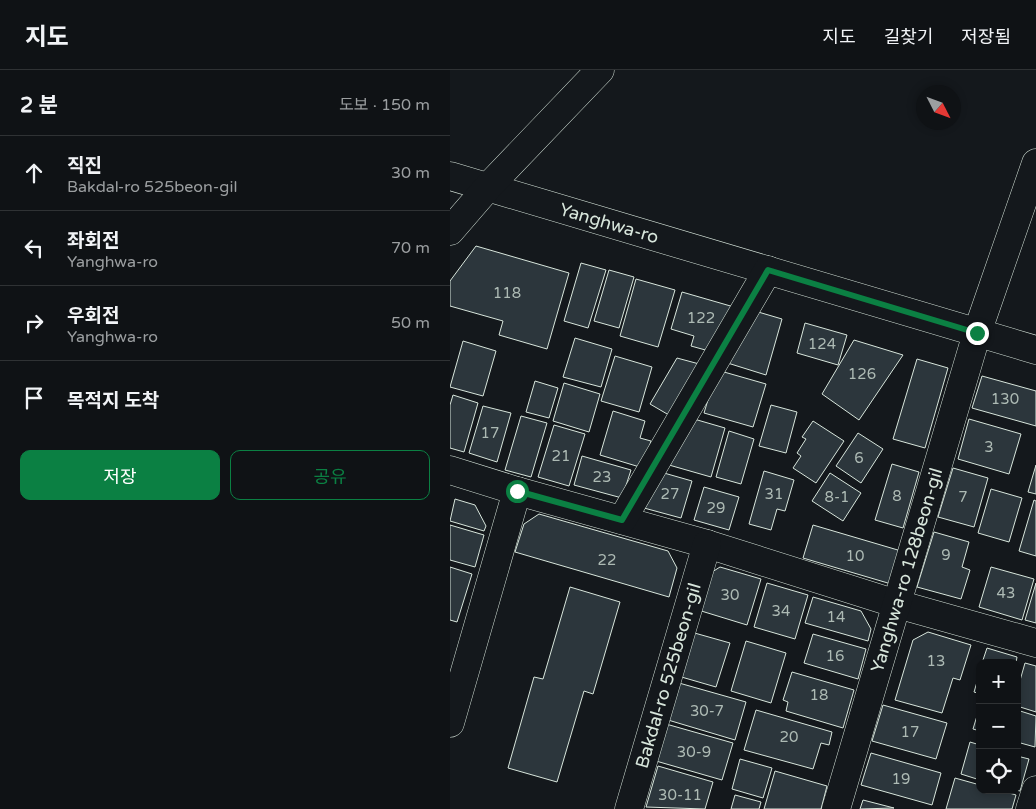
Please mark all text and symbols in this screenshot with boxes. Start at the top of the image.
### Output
text: 지도 [25,23,69,52]
text: 지도 [823,26,856,48]
text: 길찾기 [884,26,933,48]
text: 저장됨 [961,26,1011,48]
north arrow [916,85,961,130]
text: 2 분 [20,93,58,118]
text: 도보 · 150 m [339,95,430,115]
text: 직진 [67,155,102,177]
icon: ahead [20,159,48,187]
text: 30 m [391,163,430,183]
text: Bakdal-ro 525beon-gil [67,177,237,197]
street label: Yanghwa-ro [557,198,661,248]
text: 좌회전 [67,230,119,252]
icon: left [20,234,48,262]
text: 70 m [391,238,430,258]
text: Yanghwa-ro [67,252,158,272]
house number: 118 [493,284,521,302]
text: 우회전 [67,305,119,327]
icon: right [20,309,48,337]
house number: 122 [687,309,715,327]
text: 50 m [391,313,430,333]
route end [966,322,989,345]
text: Yanghwa-ro [67,327,158,347]
house number: 124 [808,335,836,353]
house number: 126 [848,365,876,383]
icon: arrive [20,384,48,412]
text: 목적지 도착 [67,390,159,412]
house number: 130 [991,390,1019,408]
house number: 17 [481,424,499,442]
house number: 3 [984,438,994,456]
house number: 21 [552,447,570,465]
house number: 6 [854,449,864,467]
button: 저장 [20,450,220,500]
button: 공유 [230,450,430,500]
street label: Yanghwa-ro 128beon-gil [866,465,947,675]
house number: 23 [593,468,611,486]
route start [506,480,529,503]
house number: 27 [661,485,679,503]
house number: 31 [765,485,783,503]
house number: 8 [892,487,902,505]
house number: 8-1 [825,488,849,506]
house number: 7 [958,488,968,506]
house number: 29 [707,499,725,517]
house number: 9 [941,546,951,564]
house number: 10 [846,547,864,565]
house number: 22 [598,551,616,569]
street label: Bakdal-ro 525beon-gil [631,581,706,771]
house number: 43 [997,584,1015,602]
house number: 30 [721,586,739,604]
house number: 34 [772,602,790,620]
house number: 14 [827,608,845,626]
house number: 16 [826,647,844,665]
house number: 13 [927,652,945,670]
map controls [976,659,1021,794]
button: + [976,659,1021,704]
house number: 18 [810,686,828,704]
house number: 30-7 [690,702,724,720]
button: − [976,704,1021,749]
house number: 17 [901,723,919,741]
house number: 20 [780,728,798,746]
house number: 30-9 [677,743,711,761]
button: locate [976,749,1021,794]
house number: 19 [892,770,910,788]
house number: 30-11 [658,786,702,804]

